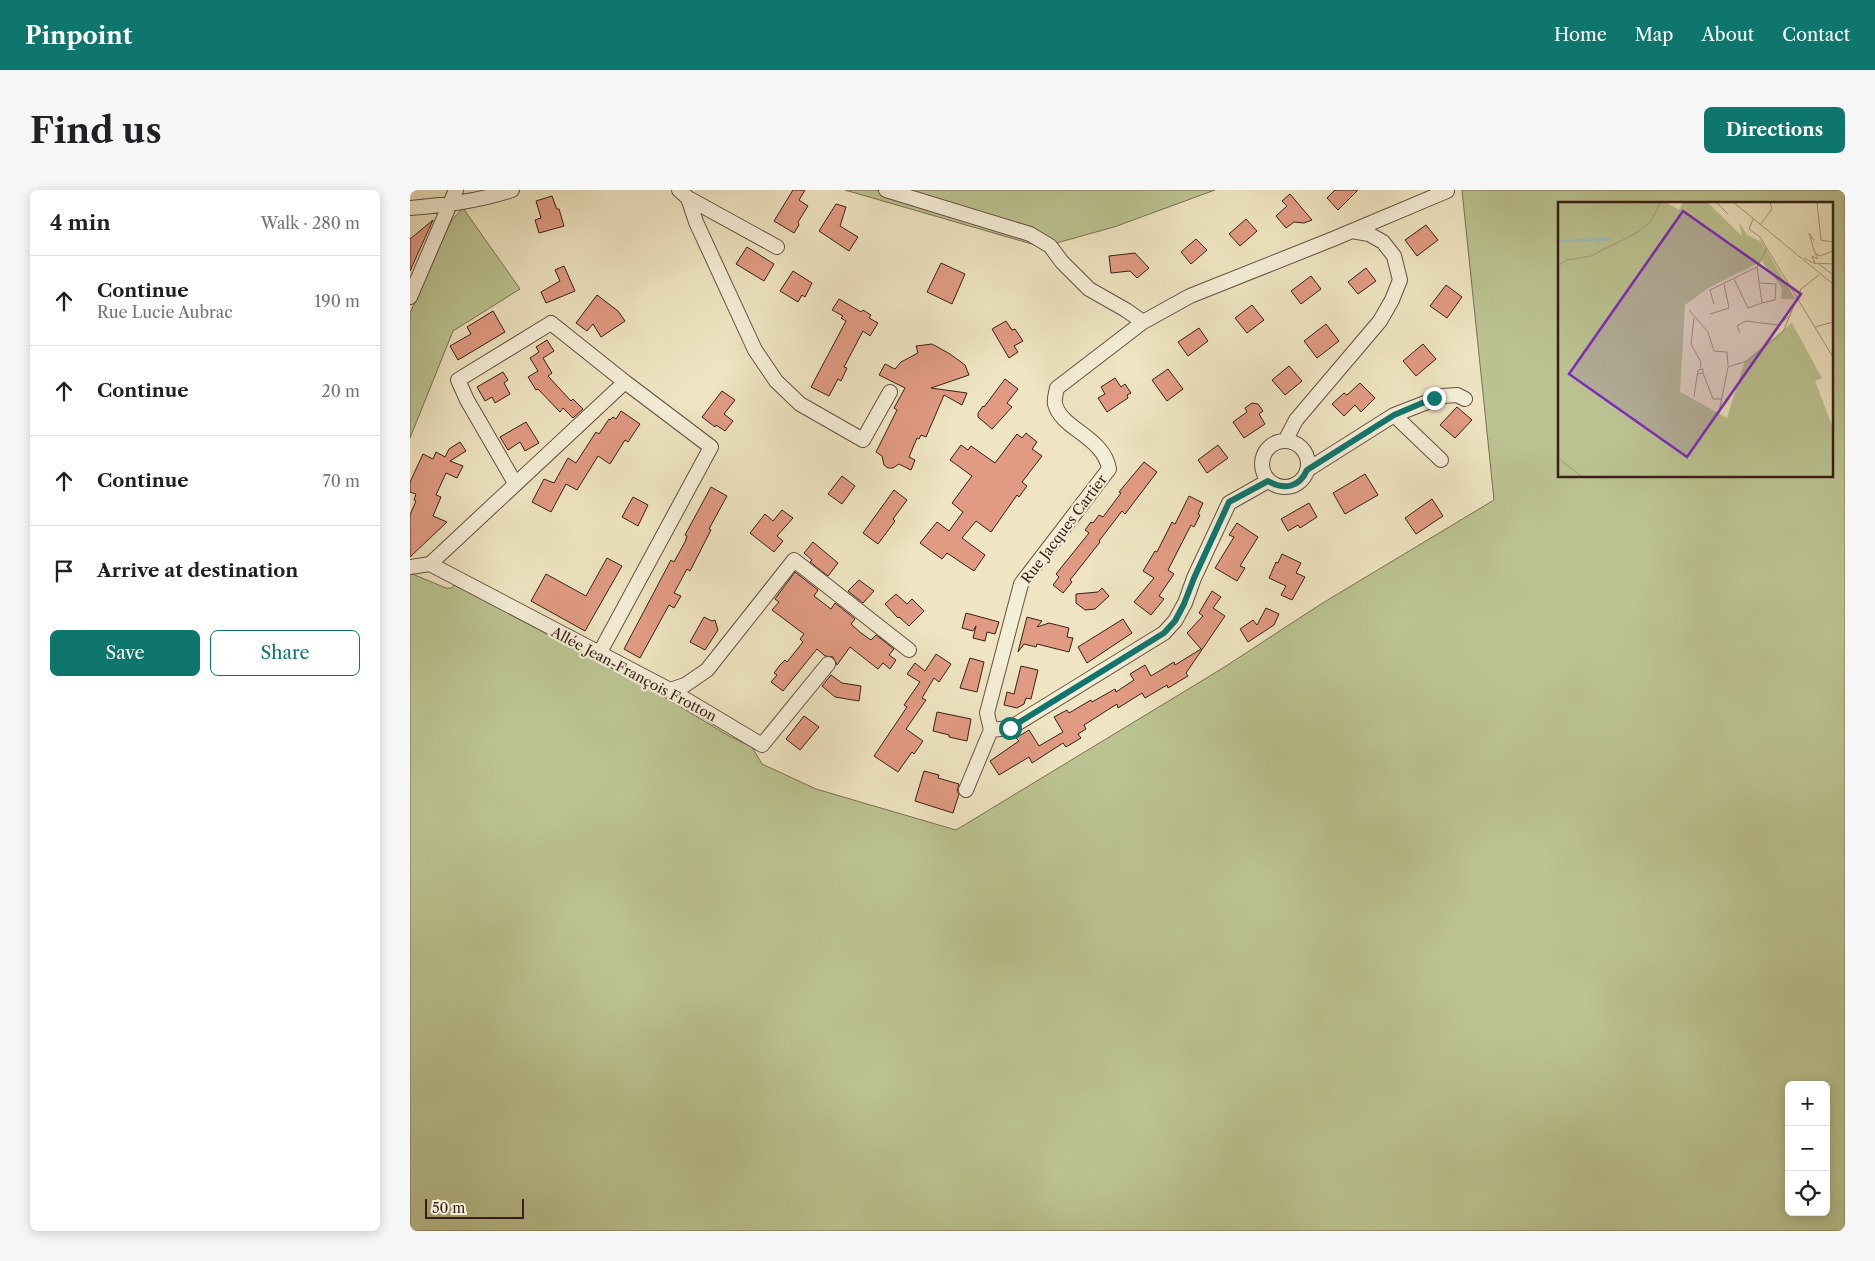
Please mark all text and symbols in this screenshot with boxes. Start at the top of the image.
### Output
text: Pinpoint [25,21,132,50]
text: Home [1554,24,1607,46]
text: Map [1635,24,1673,46]
text: About [1701,24,1754,46]
text: Contact [1782,24,1850,46]
button: Directions [1704,107,1845,153]
text: Find us [30,109,162,152]
inset map [1558,202,1832,478]
text: 4 min [50,210,111,235]
text: Walk · 280 m [261,213,360,233]
text: Continue [97,279,189,302]
icon: ahead [50,287,78,315]
text: 190 m [315,291,360,311]
text: Rue Lucie Aubrac [97,302,233,322]
icon: ahead [50,377,78,405]
text: Continue [97,379,189,402]
text: 20 m [321,381,360,401]
route end [1423,387,1446,410]
icon: ahead [50,467,78,495]
text: Continue [97,469,189,492]
text: 70 m [323,471,360,491]
street label: Rue Jacques Cartier [1017,471,1111,587]
icon: arrive [50,557,78,585]
text: Arrive at destination [97,559,298,582]
street label: Allée Jean-François Frotton [547,622,720,725]
button: Save [50,630,200,676]
button: Share [210,630,360,676]
route start [999,717,1022,740]
map controls [1785,1081,1830,1216]
button: + [1785,1081,1830,1126]
button: − [1785,1126,1830,1171]
button: locate [1785,1171,1830,1216]
scale bar [425,1196,524,1219]
text: 50 m [432,1199,465,1217]

